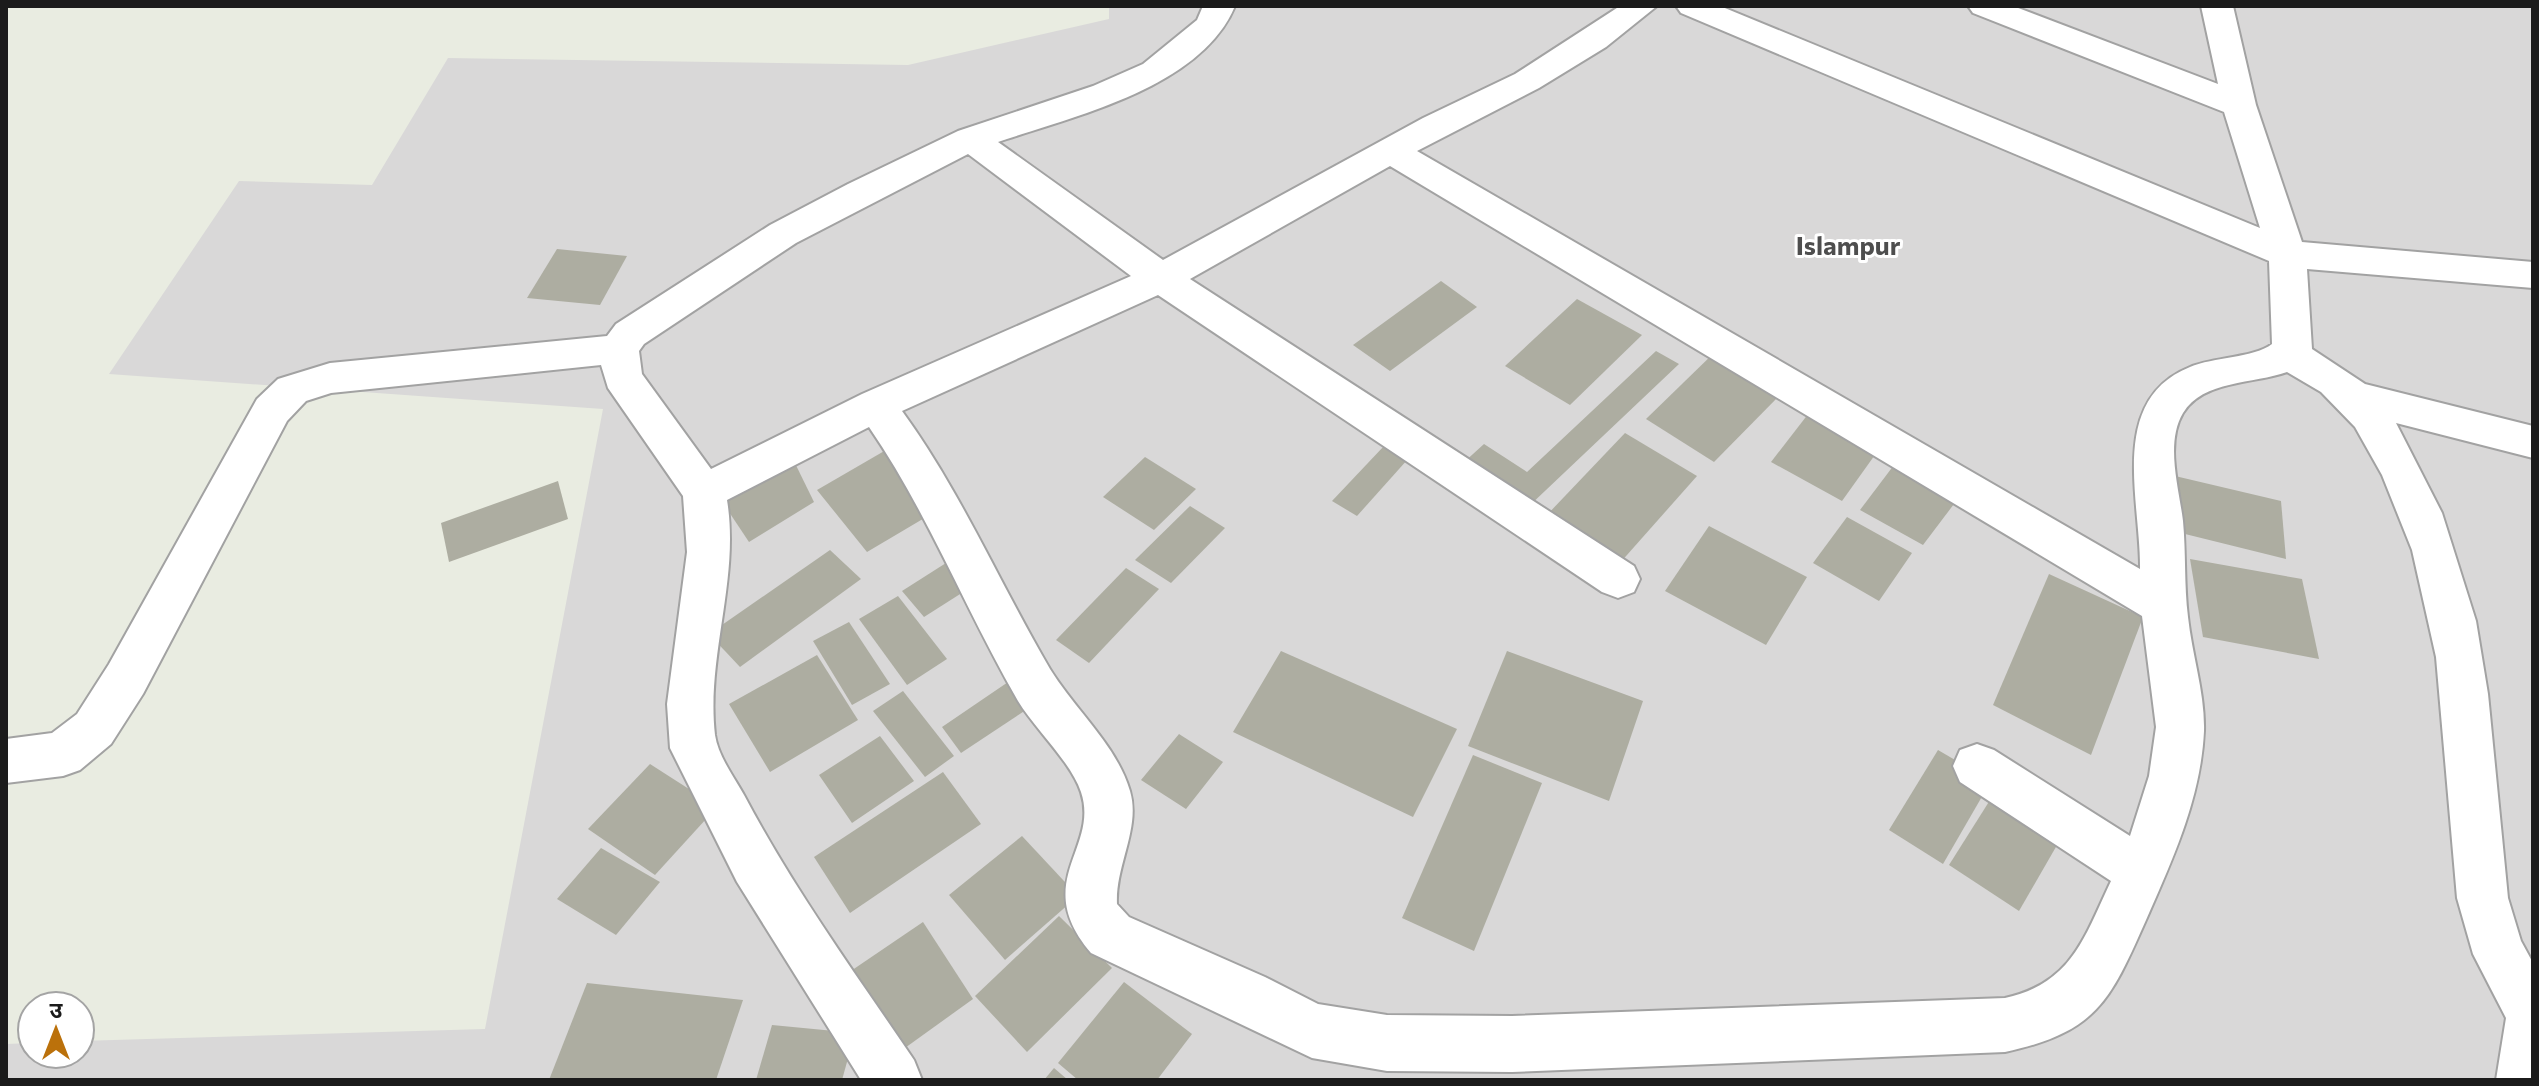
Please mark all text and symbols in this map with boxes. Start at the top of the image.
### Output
district label: Islampur [1796,229,1901,260]
north arrow [16,990,96,1070]
text: उ [50,996,64,1023]

